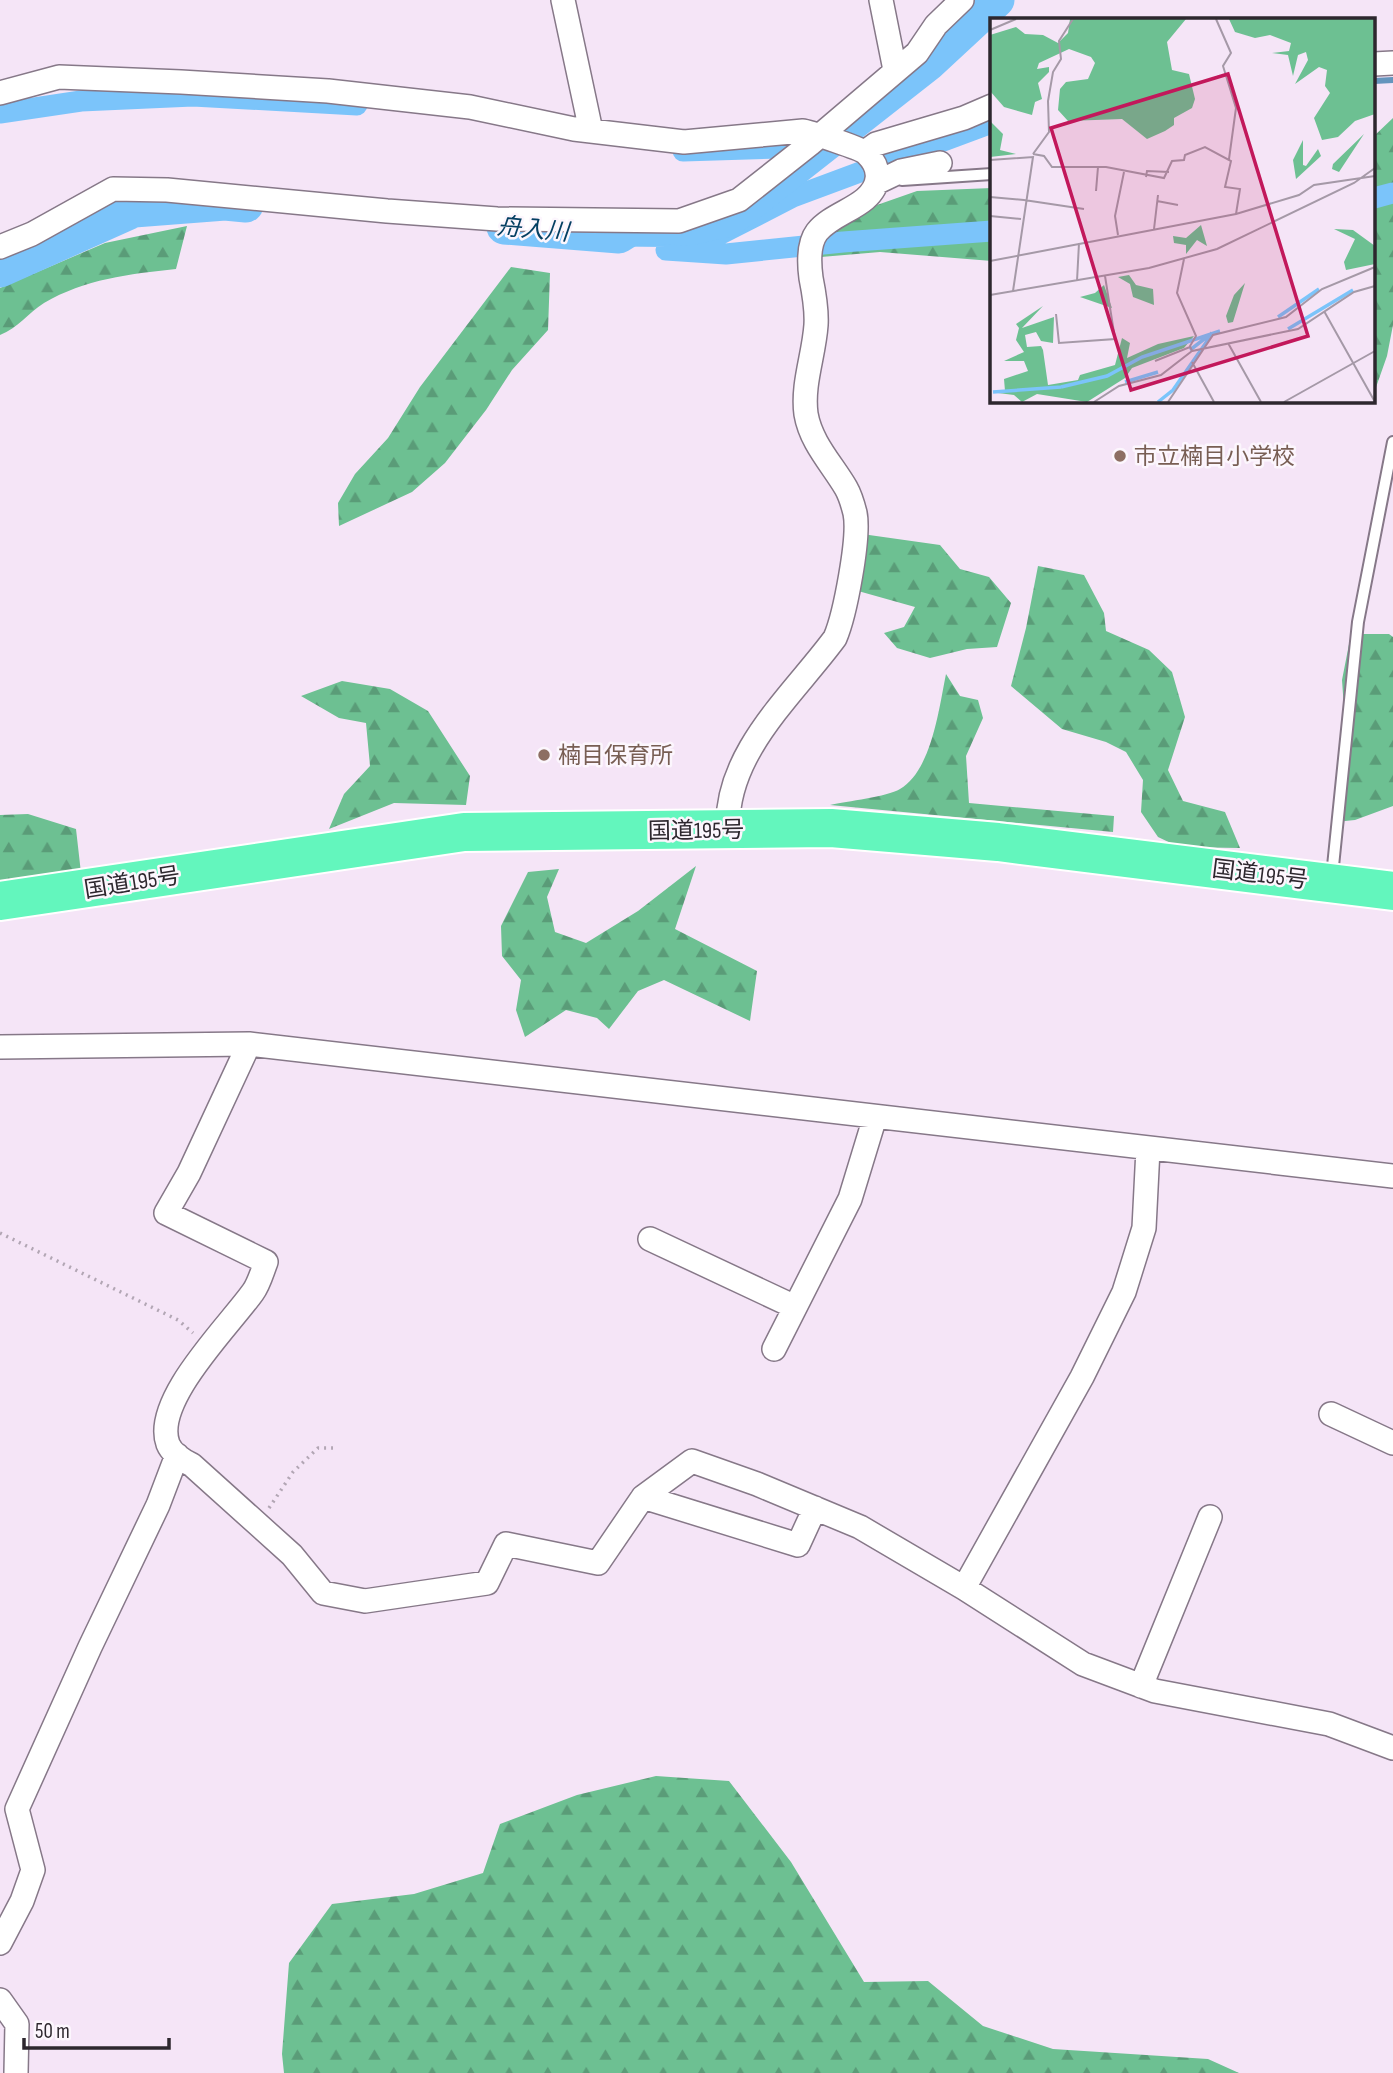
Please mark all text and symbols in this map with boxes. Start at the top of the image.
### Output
inset map [990,18,1376,402]
water label: 舟入川 [496,212,573,247]
place label: 市立楠目小学校 [1134,443,1295,471]
marker: 市立楠目小学校 [1112,448,1128,464]
place label: 楠目保育所 [558,742,673,770]
marker: 楠目保育所 [536,747,552,763]
street label: 国道195号 [648,816,744,846]
street label: 国道195号 [1210,855,1309,895]
street label: 国道195号 [82,862,182,904]
scale bar [24,2007,170,2050]
text: 50 m [35,2019,70,2044]

